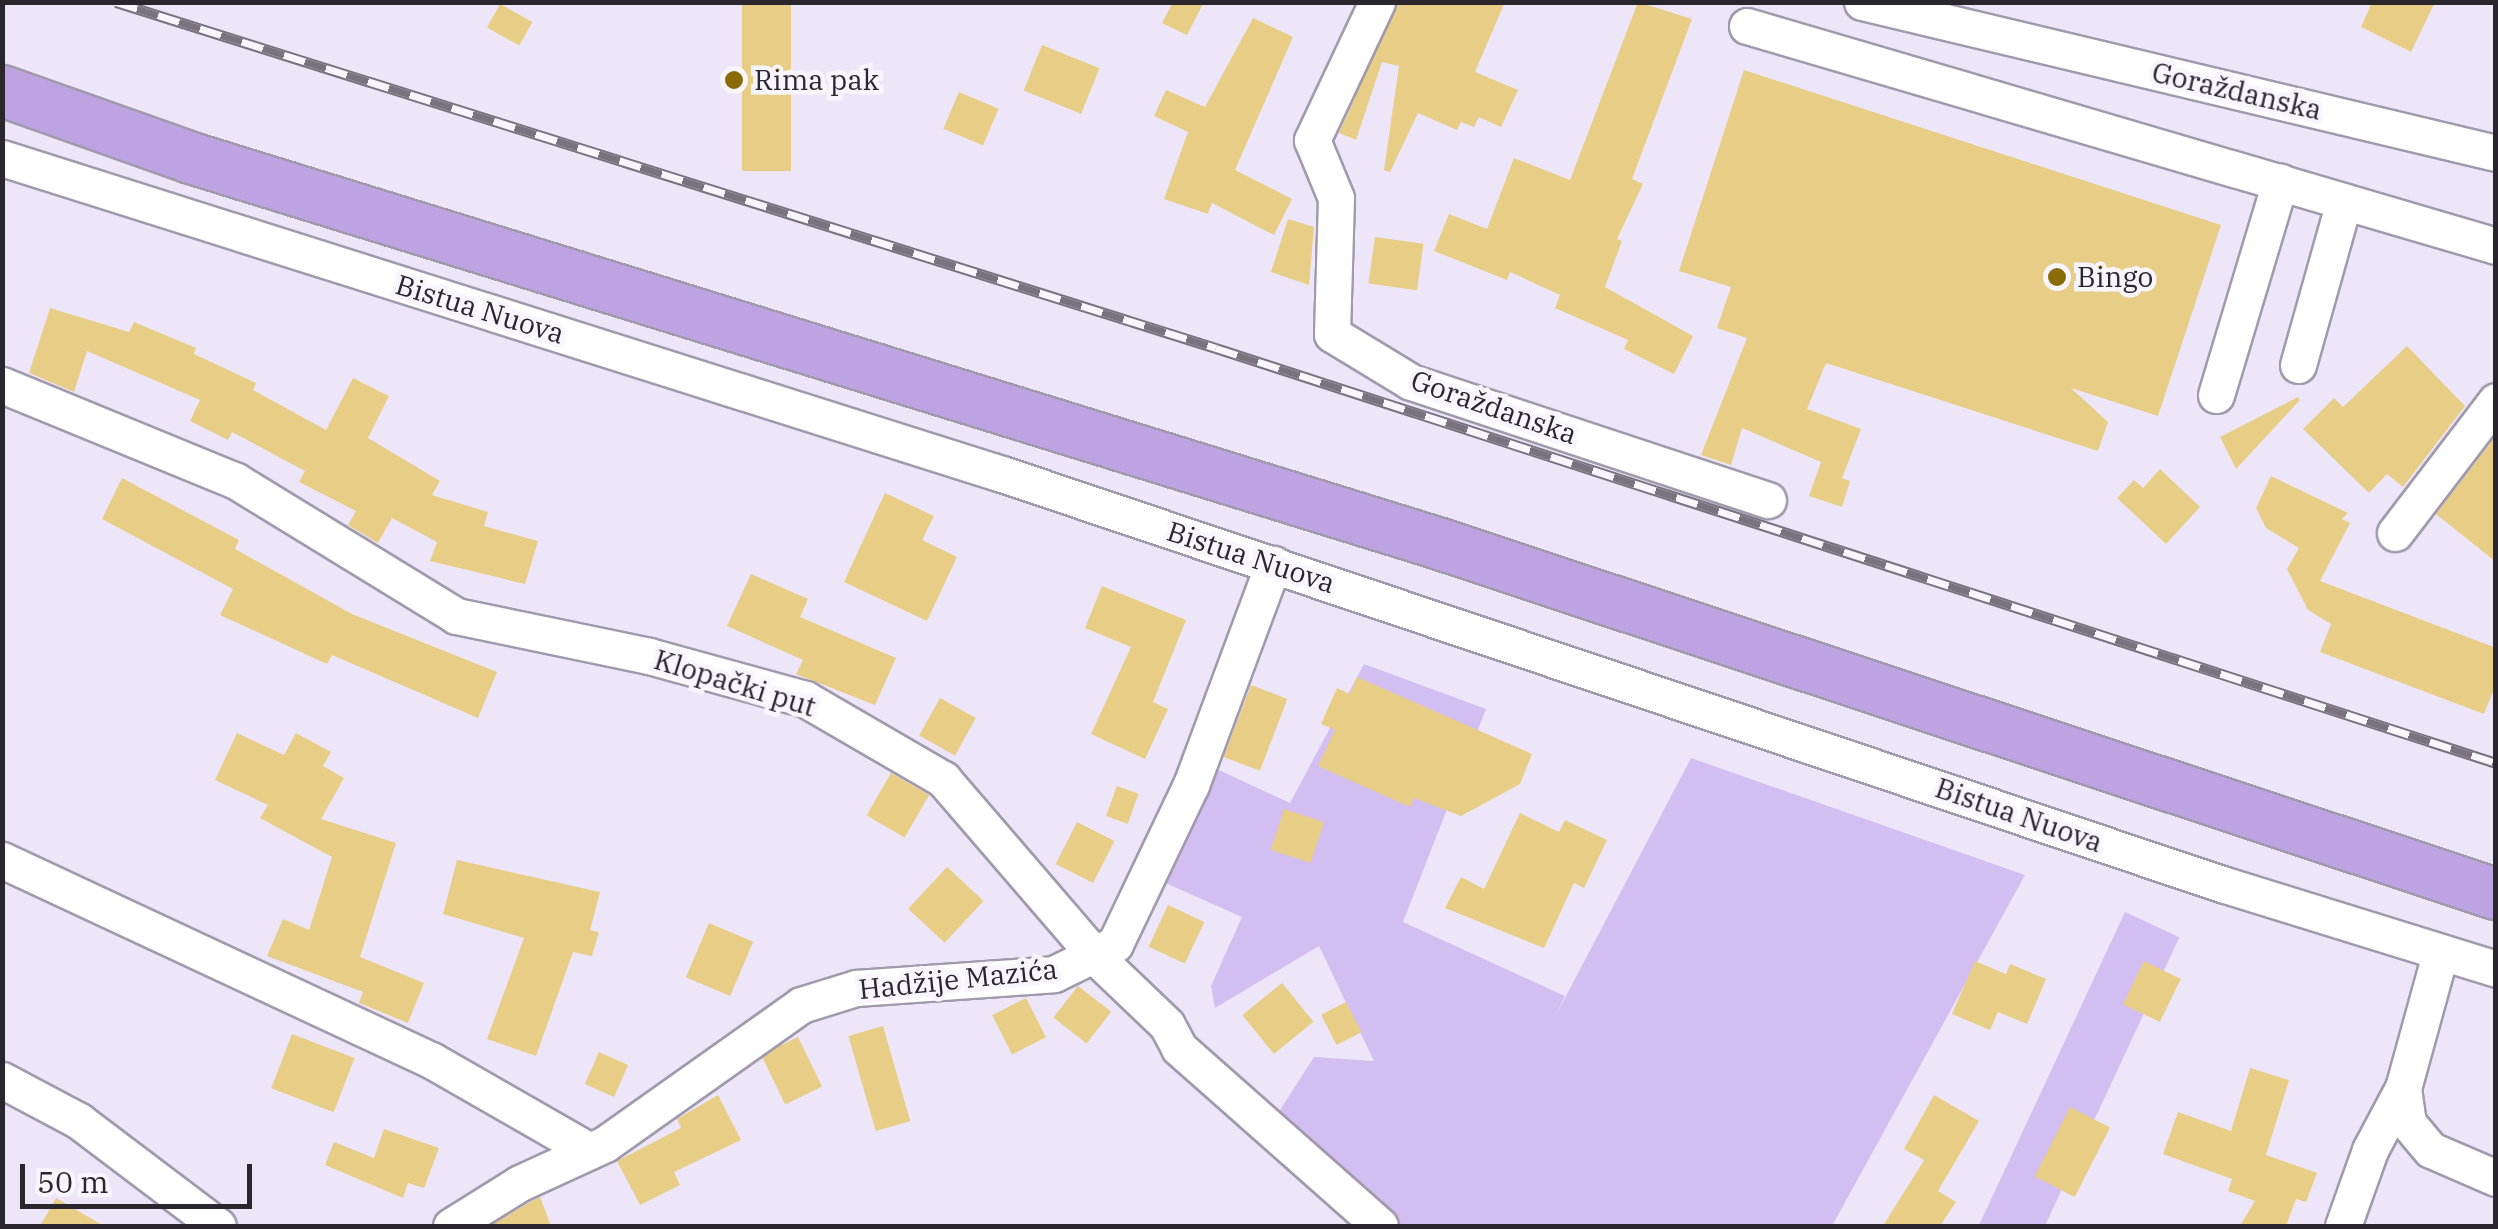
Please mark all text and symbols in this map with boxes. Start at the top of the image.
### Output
street label: Goraždanska [2149,55,2325,127]
place label: Rima pak [754,63,879,97]
marker: Rima pak [723,69,745,91]
place label: Bingo [2077,260,2153,294]
marker: Bingo [2046,266,2068,288]
street label: Bistua Nuova [392,267,568,351]
street label: Goraždanska [1407,363,1581,451]
street label: Bistua Nuova [1163,514,1339,600]
street label: Klopački put [650,642,820,724]
street label: Bistua Nuova [1931,771,2107,859]
street label: Hadžije Mazića [857,952,1059,1006]
scale bar [25,1144,258,1206]
text: 50 m [37,1162,109,1201]

